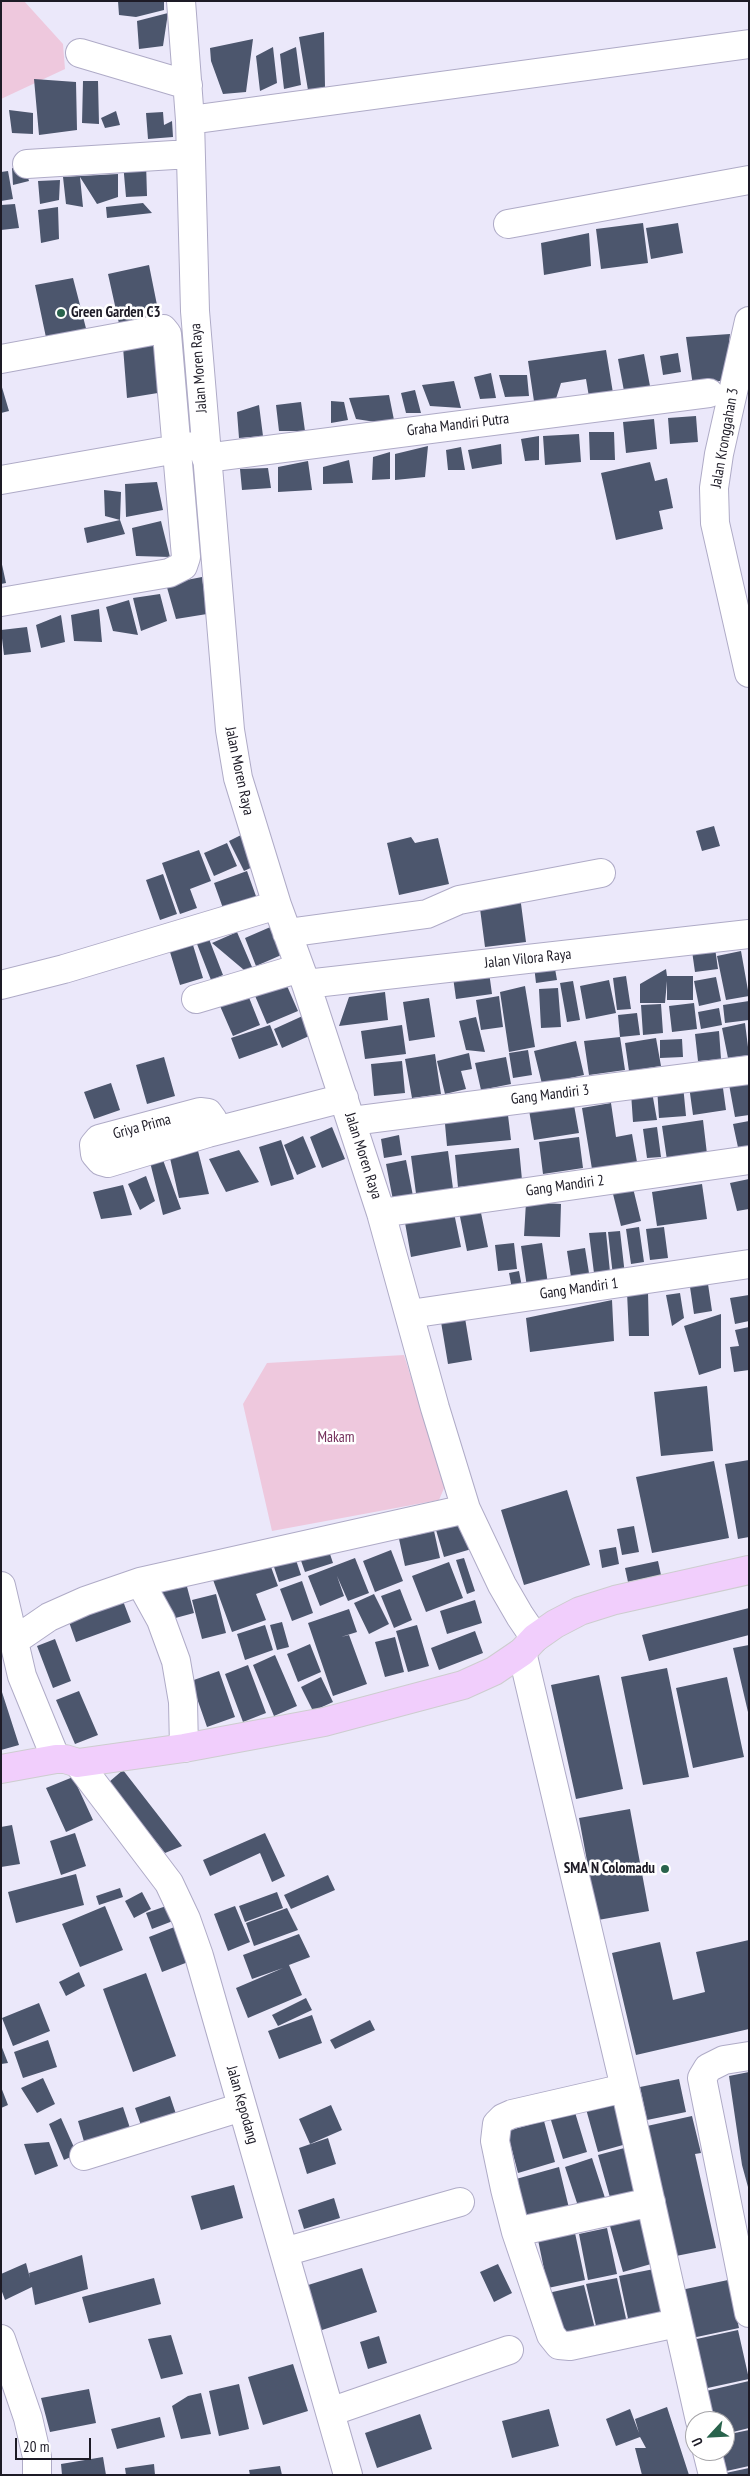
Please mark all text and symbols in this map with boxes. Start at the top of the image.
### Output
place label: Green Garden C3 [71,304,161,322]
marker: Green Garden C3 [55,307,67,319]
street label: Jalan Moren Raya [187,323,211,413]
street label: Jalan Kronggahan 3 [707,387,743,489]
street label: Graha Mandiri Putra [406,410,510,440]
street label: Jalan Moren Raya [221,725,257,817]
street label: Jalan Vilora Raya [484,945,572,973]
street label: Gang Mandiri 3 [510,1081,590,1109]
street label: Griya Prima [111,1111,173,1143]
street label: Jalan Moren Raya [341,1111,385,1201]
street label: Gang Mandiri 2 [525,1172,605,1200]
street label: Gang Mandiri 1 [539,1275,619,1303]
park label: Makam [317,1429,355,1447]
place label: SMA N Colomadu [564,1860,655,1878]
marker: SMA N Colomadu [659,1863,671,1875]
street label: Jalan Kepodang [222,2064,262,2146]
north arrow [685,2411,735,2461]
scale bar [18,2428,94,2460]
text: U [688,2435,707,2449]
text: 20 m [23,2437,49,2456]

